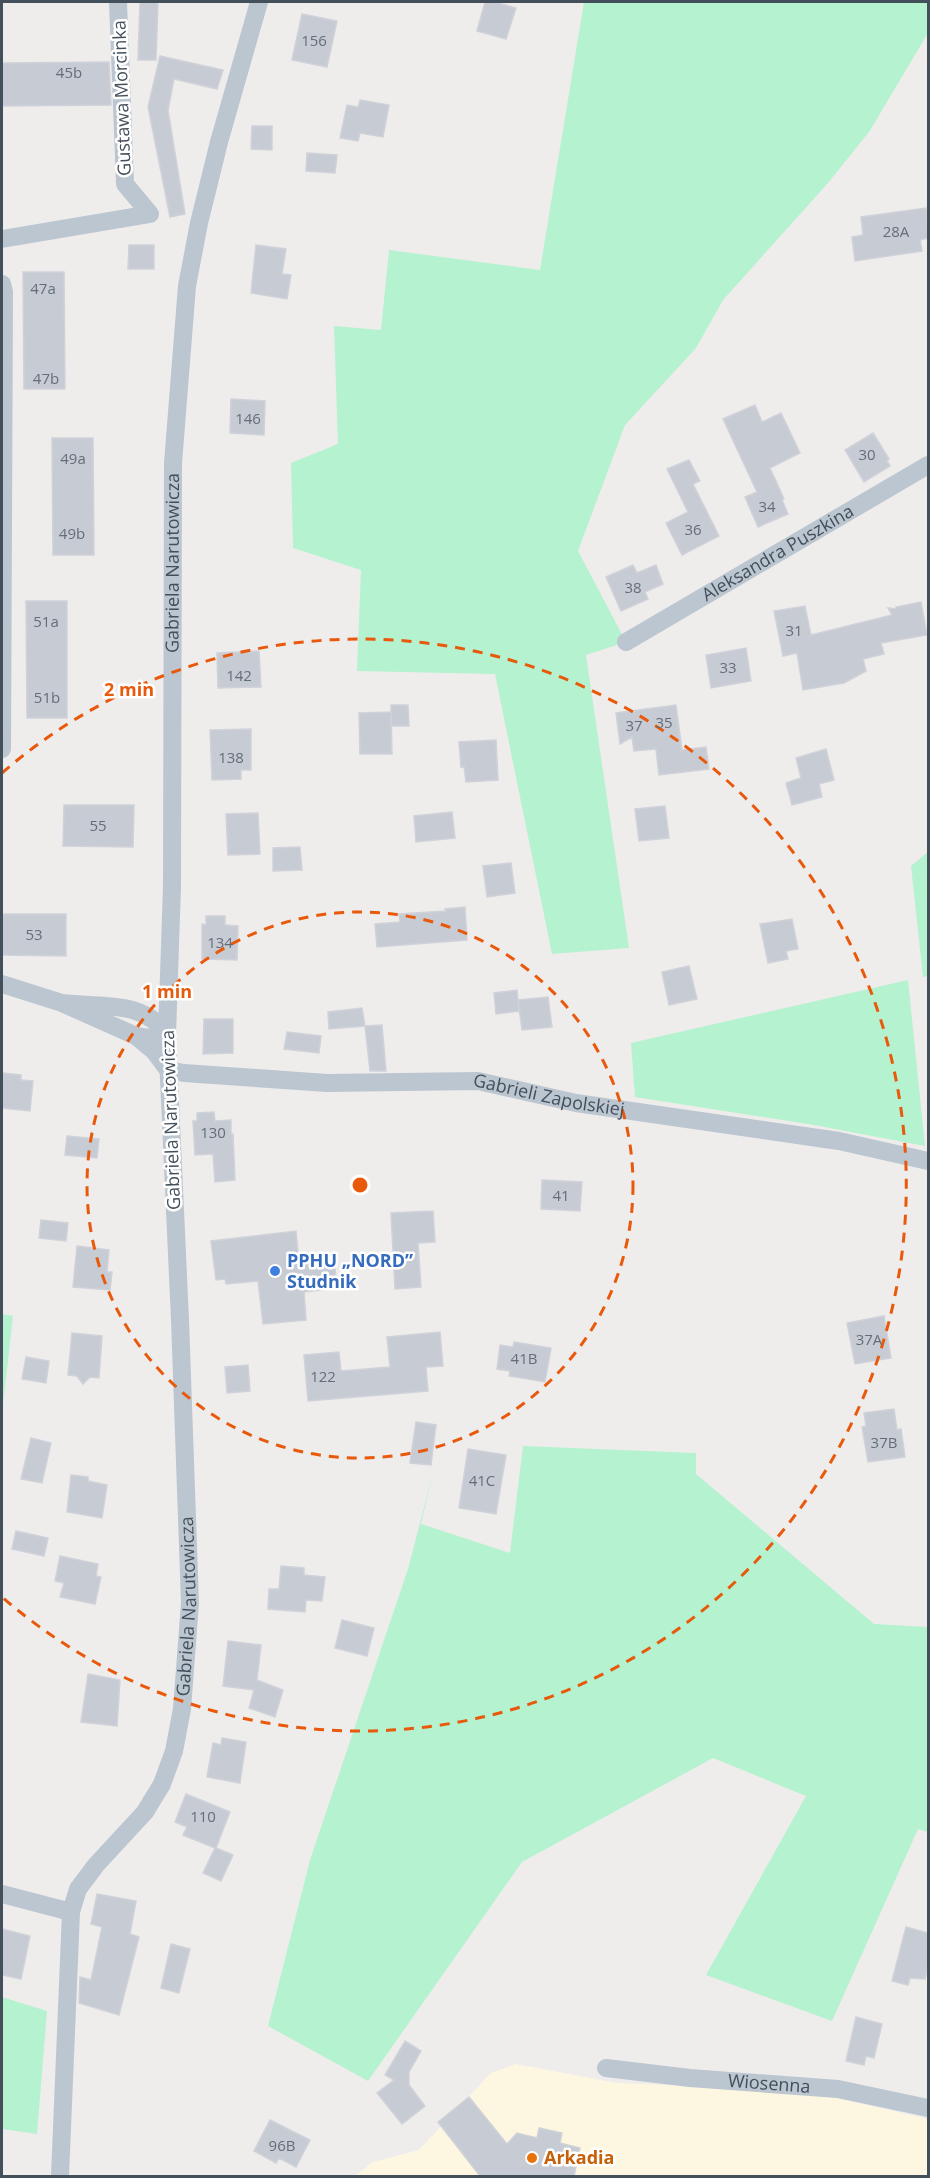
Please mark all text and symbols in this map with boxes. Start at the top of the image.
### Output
street label: Gustawa Morcinka [106,20,136,176]
house number: 156 [301,30,327,50]
house number: 45b [56,62,82,82]
house number: 28A [883,221,910,241]
house number: 47a [30,278,56,298]
house number: 47b [33,368,59,388]
house number: 146 [235,408,261,428]
house number: 30 [858,444,876,464]
house number: 49a [60,448,86,468]
street label: Gabriela Narutowicza [160,473,184,653]
house number: 34 [758,496,776,516]
street label: Aleksandra Puszkina [697,498,858,606]
house number: 36 [684,519,702,539]
house number: 49b [59,523,85,543]
house number: 38 [624,577,642,597]
house number: 51a [33,611,59,631]
house number: 31 [785,620,803,640]
house number: 33 [719,657,737,677]
house number: 142 [226,665,252,685]
text: 2 min [104,677,154,701]
house number: 51b [34,687,60,707]
house number: 35 [655,712,673,732]
house number: 37 [625,715,643,735]
house number: 138 [218,747,244,767]
house number: 55 [89,815,107,835]
house number: 53 [25,924,43,944]
house number: 134 [207,932,233,952]
text: 1 min [142,979,192,1003]
street label: Gabriela Narutowicza [155,1030,185,1210]
street label: Gabrieli Zapolskiej [471,1067,626,1121]
house number: 130 [200,1122,226,1142]
centre of rings [350,1175,370,1195]
house number: 41 [552,1185,570,1205]
place label: PPHU „NORD” Studnik [287,1248,413,1293]
marker: PPHU „NORD” Studnik [268,1264,282,1278]
house number: 37A [856,1329,883,1349]
house number: 41B [511,1348,537,1368]
house number: 122 [310,1366,336,1386]
house number: 37B [871,1432,897,1452]
house number: 41C [469,1470,495,1490]
street label: Gabriela Narutowicza [170,1516,201,1697]
house number: 110 [190,1806,216,1826]
street label: Wiosenna [727,2068,811,2098]
house number: 96B [269,2135,295,2155]
place label: Arkadia [544,2145,614,2169]
marker: Arkadia [525,2151,539,2165]

